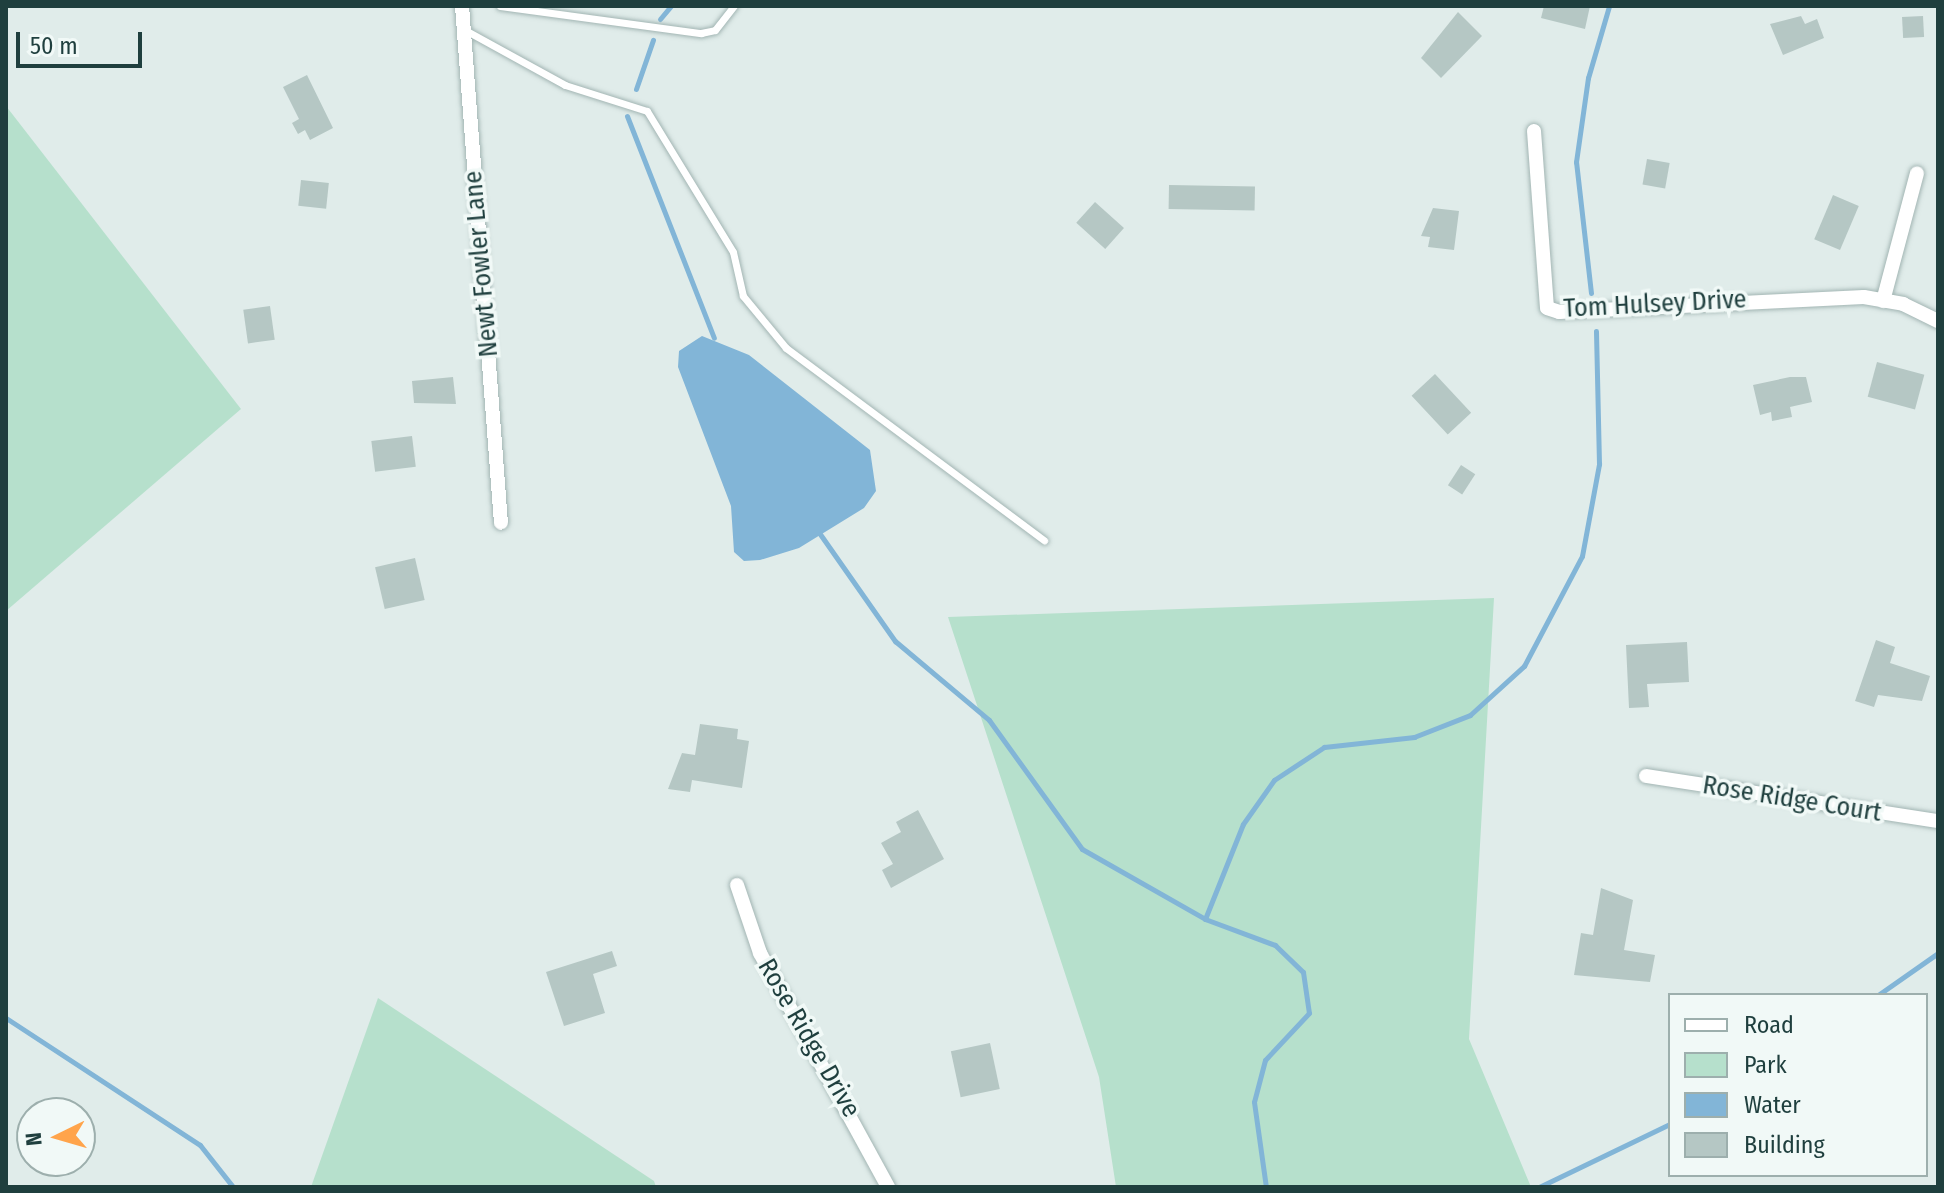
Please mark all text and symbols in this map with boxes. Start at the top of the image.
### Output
scale bar [20,16,146,66]
text: 50 m [30,32,78,60]
street label: Newt Fowler Lane [457,170,505,358]
street label: Tom Hulsey Drive [1563,284,1747,324]
street label: Rose Ridge Court [1700,769,1884,829]
street label: Rose Ridge Drive [751,953,867,1123]
legend [1668,993,1928,1177]
text: Road [1744,1011,1794,1039]
text: Park [1744,1051,1787,1079]
text: Water [1744,1091,1801,1119]
north arrow [16,1097,96,1177]
text: N [20,1131,48,1147]
text: Building [1744,1131,1825,1159]

